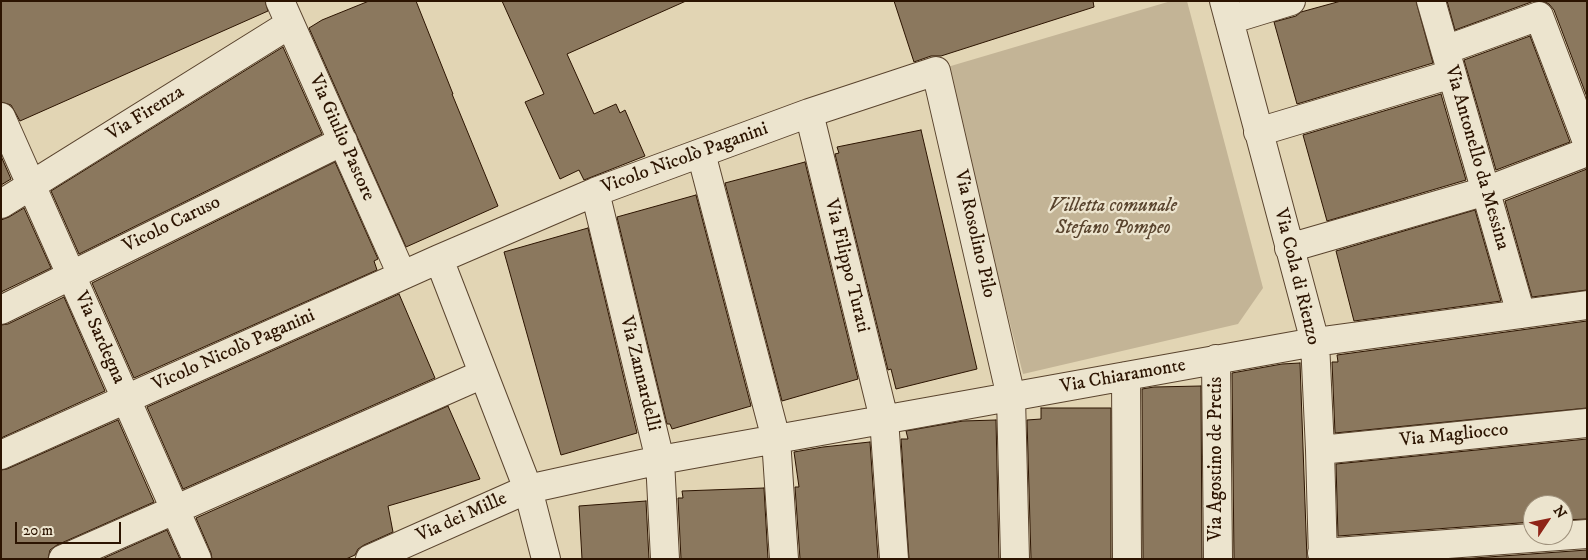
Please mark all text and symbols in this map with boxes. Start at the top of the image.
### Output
street label: Via Antonello da Messina [1439,63,1513,253]
street label: Via Giulio Pastore [303,71,379,205]
street label: Via Firenza [103,81,189,147]
street label: Vicolo Nicolò Paganini [599,118,771,200]
street label: Via Rosolino Pilo [948,168,1000,300]
street label: Vicolo Caruso [120,192,224,258]
park label: Villetta comunale Stefano Pompeo [1049,196,1177,240]
street label: Via Filippo Turati [818,197,874,335]
street label: Via Cola di Rienzo [1268,206,1324,348]
street label: Via Sardegna [69,288,129,388]
street label: Vicolo Nicolò Paganini [149,305,319,397]
street label: Via Zannardelli [614,314,664,434]
street label: Via Chiaramonte [1059,355,1187,399]
street label: Via Agostino de Pretis [1206,377,1228,541]
street label: Via Magliocco [1399,419,1509,453]
street label: Via dei Mille [413,488,511,548]
north arrow [1523,495,1573,545]
text: N [1549,502,1570,522]
scale bar [18,512,124,544]
text: 20 m [23,521,53,540]

